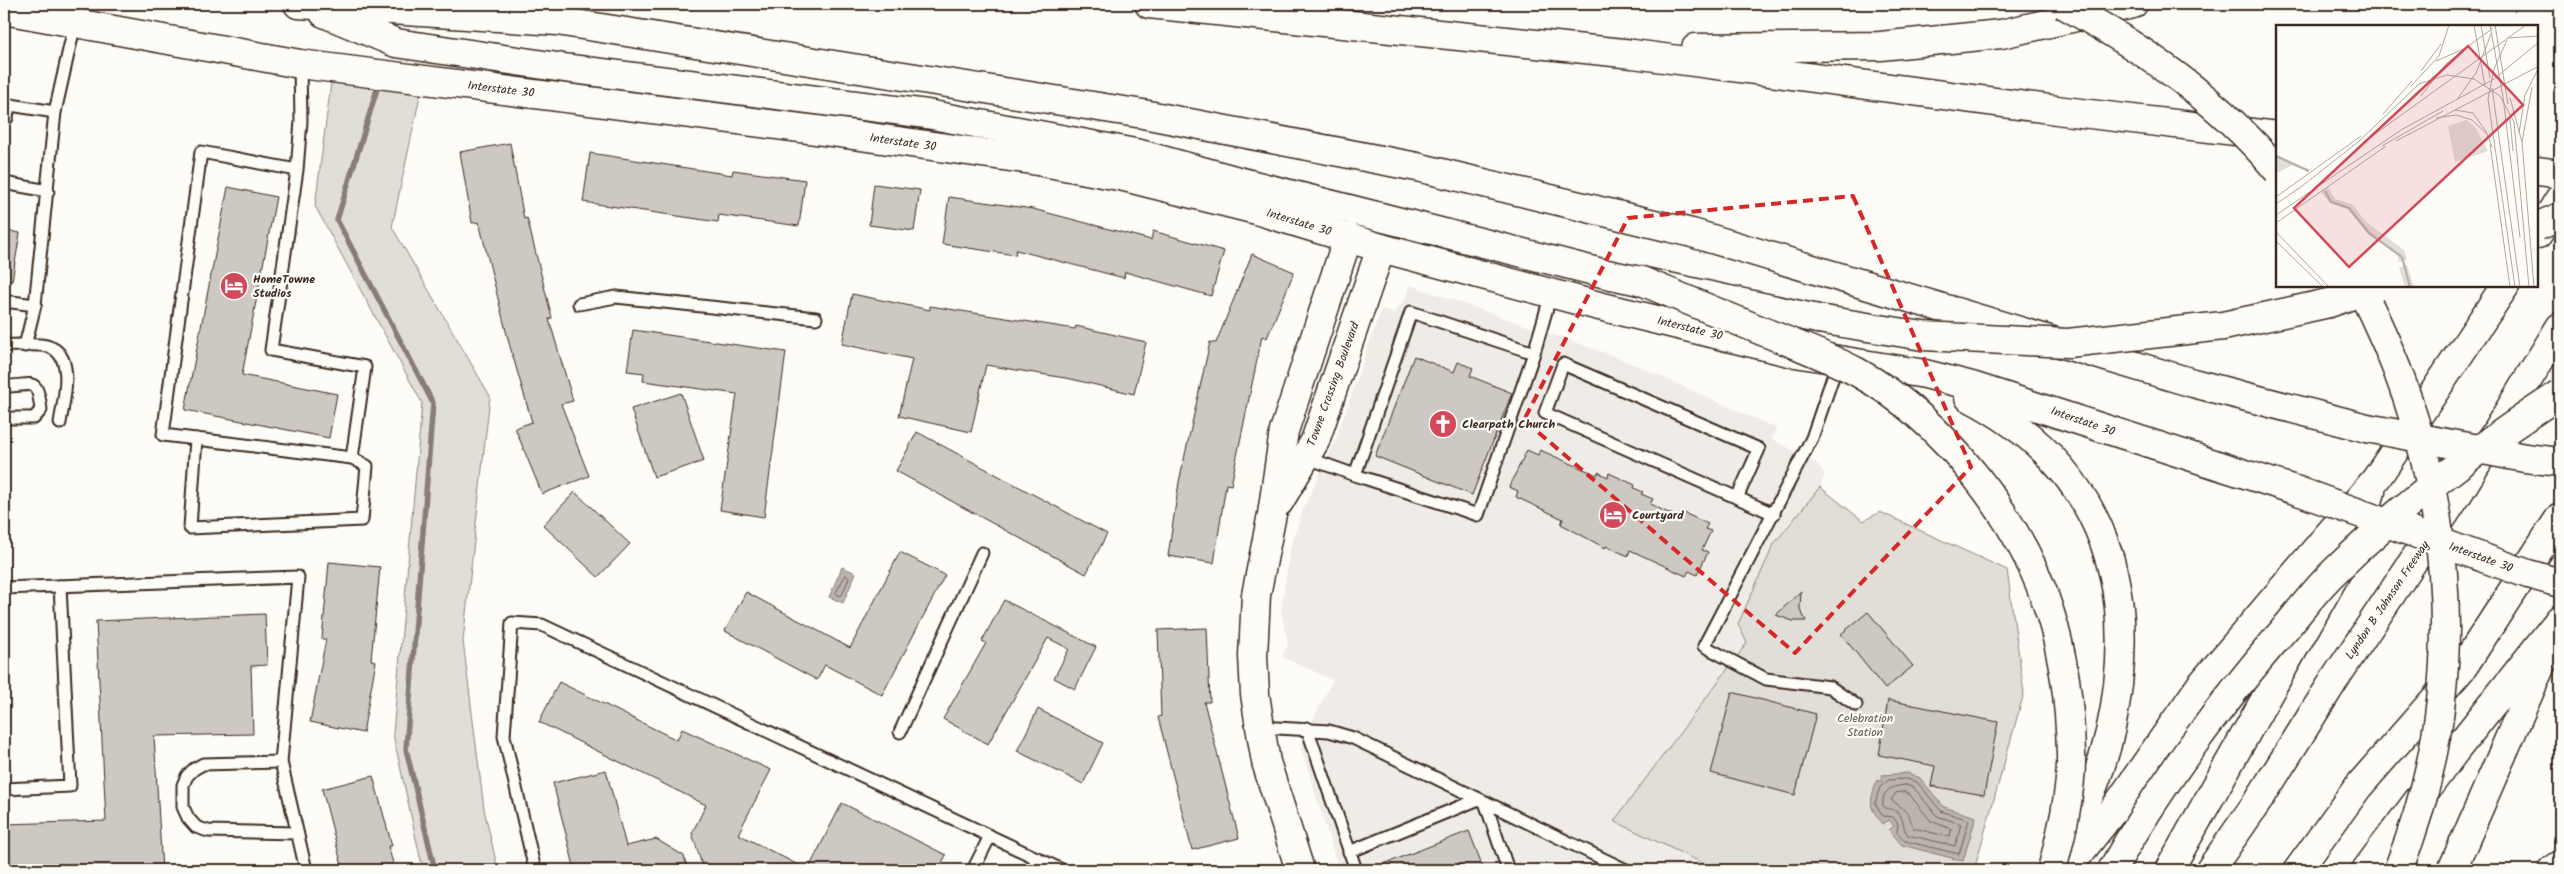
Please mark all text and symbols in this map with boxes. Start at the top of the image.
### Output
inset map [2276,25,2539,288]
street label: Interstate 30 [466,76,535,103]
street label: Interstate 30 [868,128,938,157]
street label: Interstate 30 [1264,204,1334,241]
place label: HomeTowne Studios [253,270,315,303]
hotel icon: HomeTowne Studios [219,271,249,301]
street label: Interstate 30 [1655,311,1725,346]
street label: Towne Crossing Boulevard [1302,318,1365,449]
street label: Interstate 30 [2048,402,2118,441]
church icon: Clearpath Church [1428,409,1458,439]
place label: Clearpath Church [1462,415,1555,434]
hotel icon: Courtyard [1598,500,1628,530]
place label: Courtyard [1632,506,1684,525]
street label: Lyndon B Johnson Freeway [2340,537,2435,663]
street label: Interstate 30 [2446,537,2516,578]
park label: Celebration Station [1837,709,1893,742]

